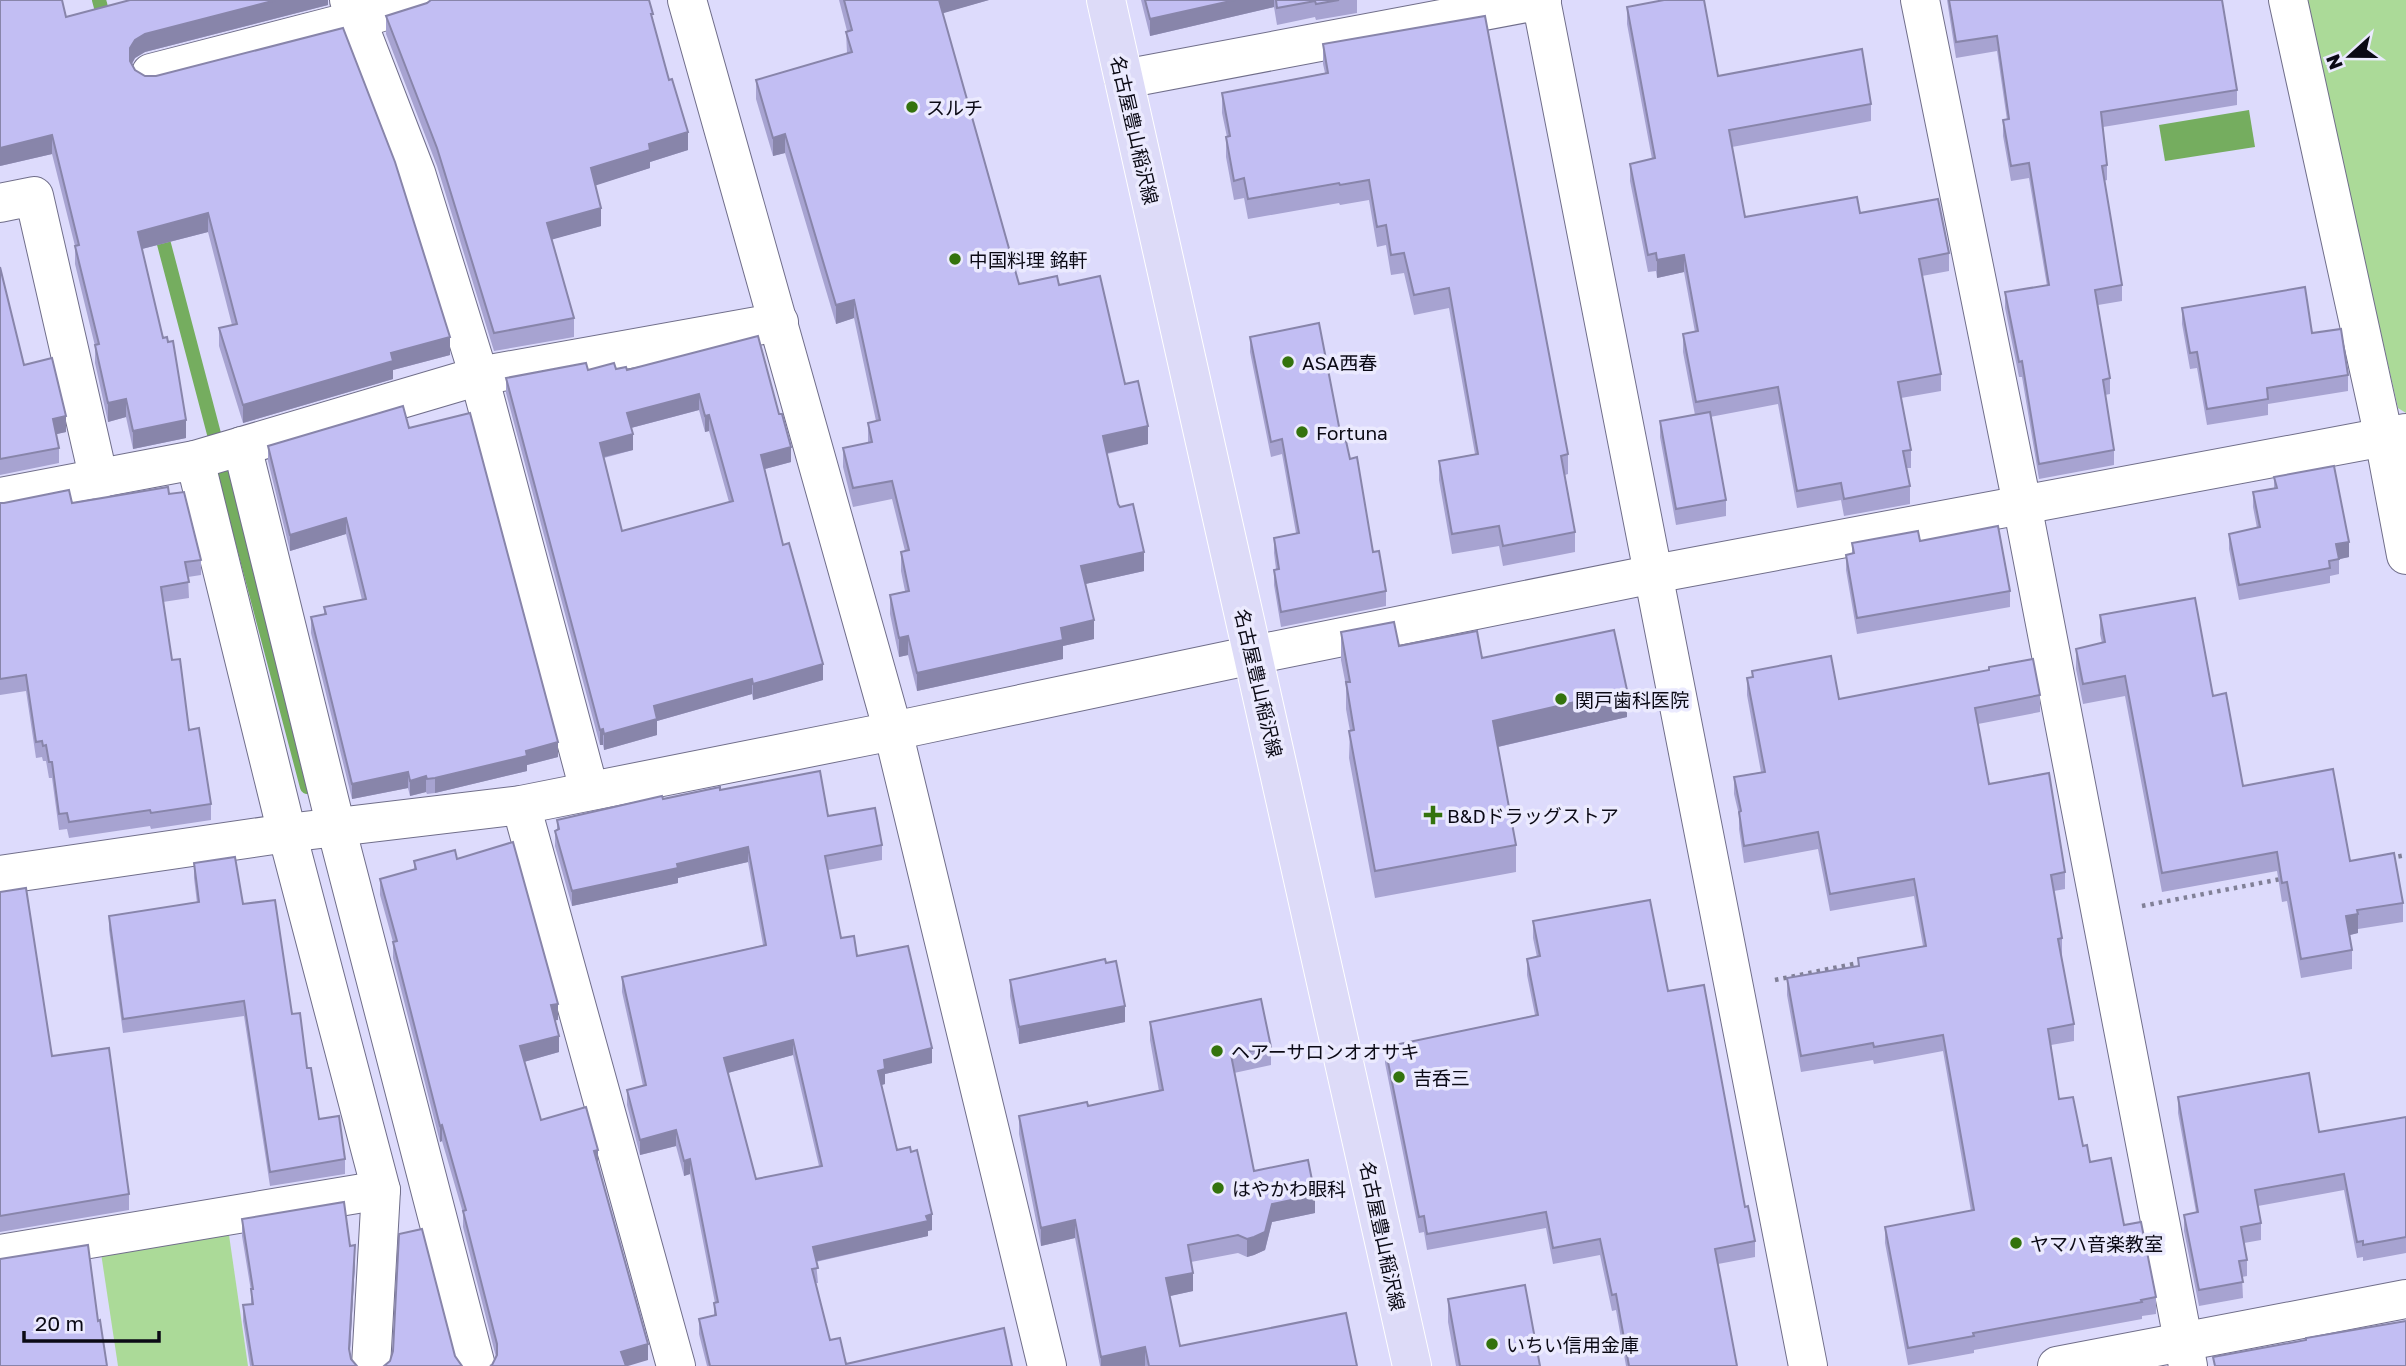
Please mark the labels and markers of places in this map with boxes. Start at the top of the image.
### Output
place label: スルチ [926,96,983,119]
marker: スルチ [904,99,920,115]
place label: 中国料理 銘軒 [969,248,1088,271]
marker: 中国料理 銘軒 [947,251,963,267]
place label: ASA西春 [1302,351,1377,374]
marker: ASA西春 [1280,354,1296,370]
place label: Fortuna [1316,421,1388,444]
marker: Fortuna [1294,424,1310,440]
place label: 関戸歯科医院 [1575,688,1689,711]
marker: 関戸歯科医院 [1553,691,1569,707]
place label: B&Dドラッグストア [1447,804,1619,827]
marker: B&Dドラッグストア [1425,807,1441,823]
place label: ヘアーサロンオオサキ [1231,1040,1419,1063]
marker: ヘアーサロンオオサキ [1209,1043,1225,1059]
place label: 吉呑三 [1413,1066,1470,1089]
marker: 吉呑三 [1391,1069,1407,1085]
place label: はやかわ眼科 [1232,1177,1346,1200]
marker: はやかわ眼科 [1210,1180,1226,1196]
place label: ヤマハ音楽教室 [2030,1232,2163,1255]
marker: ヤマハ音楽教室 [2008,1235,2024,1251]
place label: いちい信用金庫 [1506,1333,1639,1356]
marker: いちい信用金庫 [1484,1336,1500,1352]

